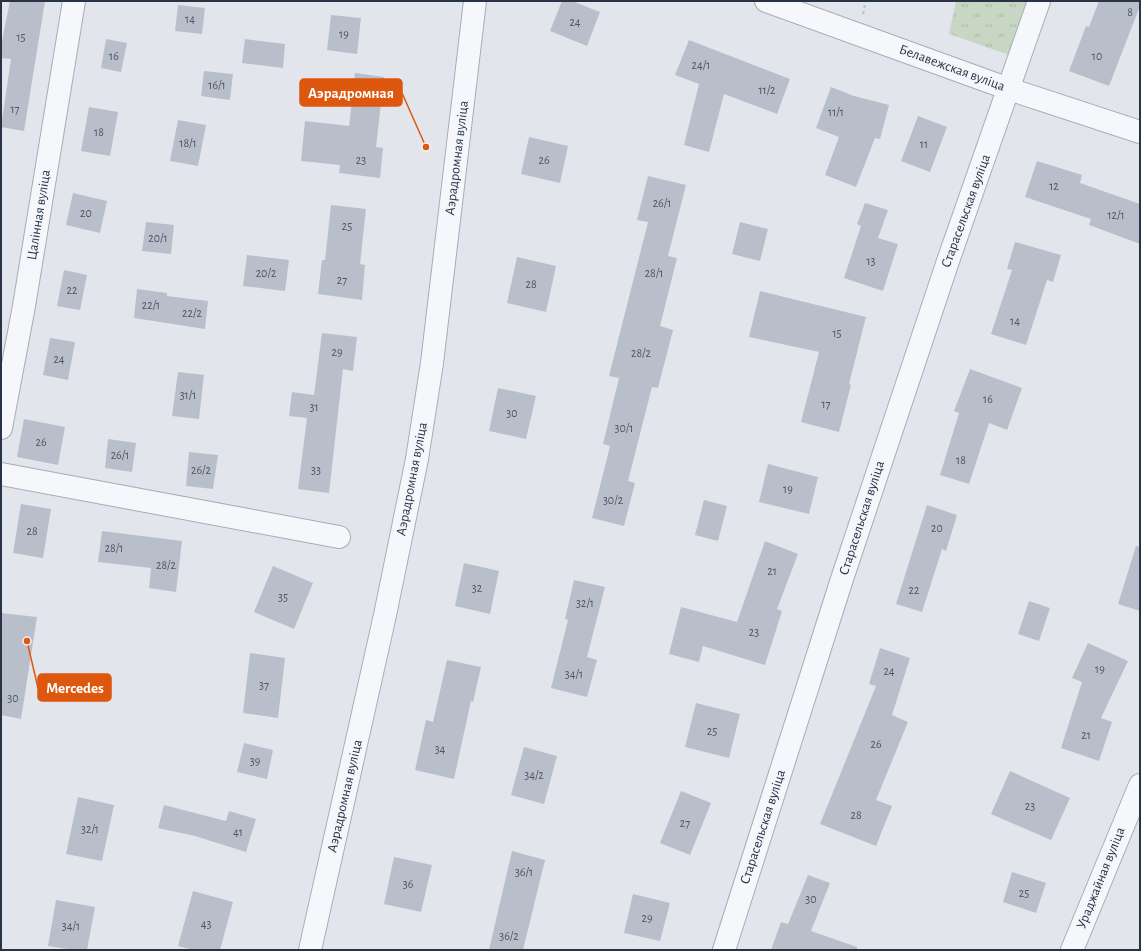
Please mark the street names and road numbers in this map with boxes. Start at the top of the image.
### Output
street label: Белавежская вуліца [897,42,1007,94]
street label: Аэрадромная вуліца [443,99,471,216]
street label: Старасельская вуліца [939,152,993,270]
street label: Цалінная вуліца [25,168,53,261]
street label: Аэрадромная вуліца [394,420,430,537]
street label: Старасельская вуліца [837,458,887,577]
street label: Аэрадромная вуліца [325,738,365,854]
street label: Старасельская вуліца [738,767,788,886]
street label: Ураджайная вуліца [1074,825,1128,931]

